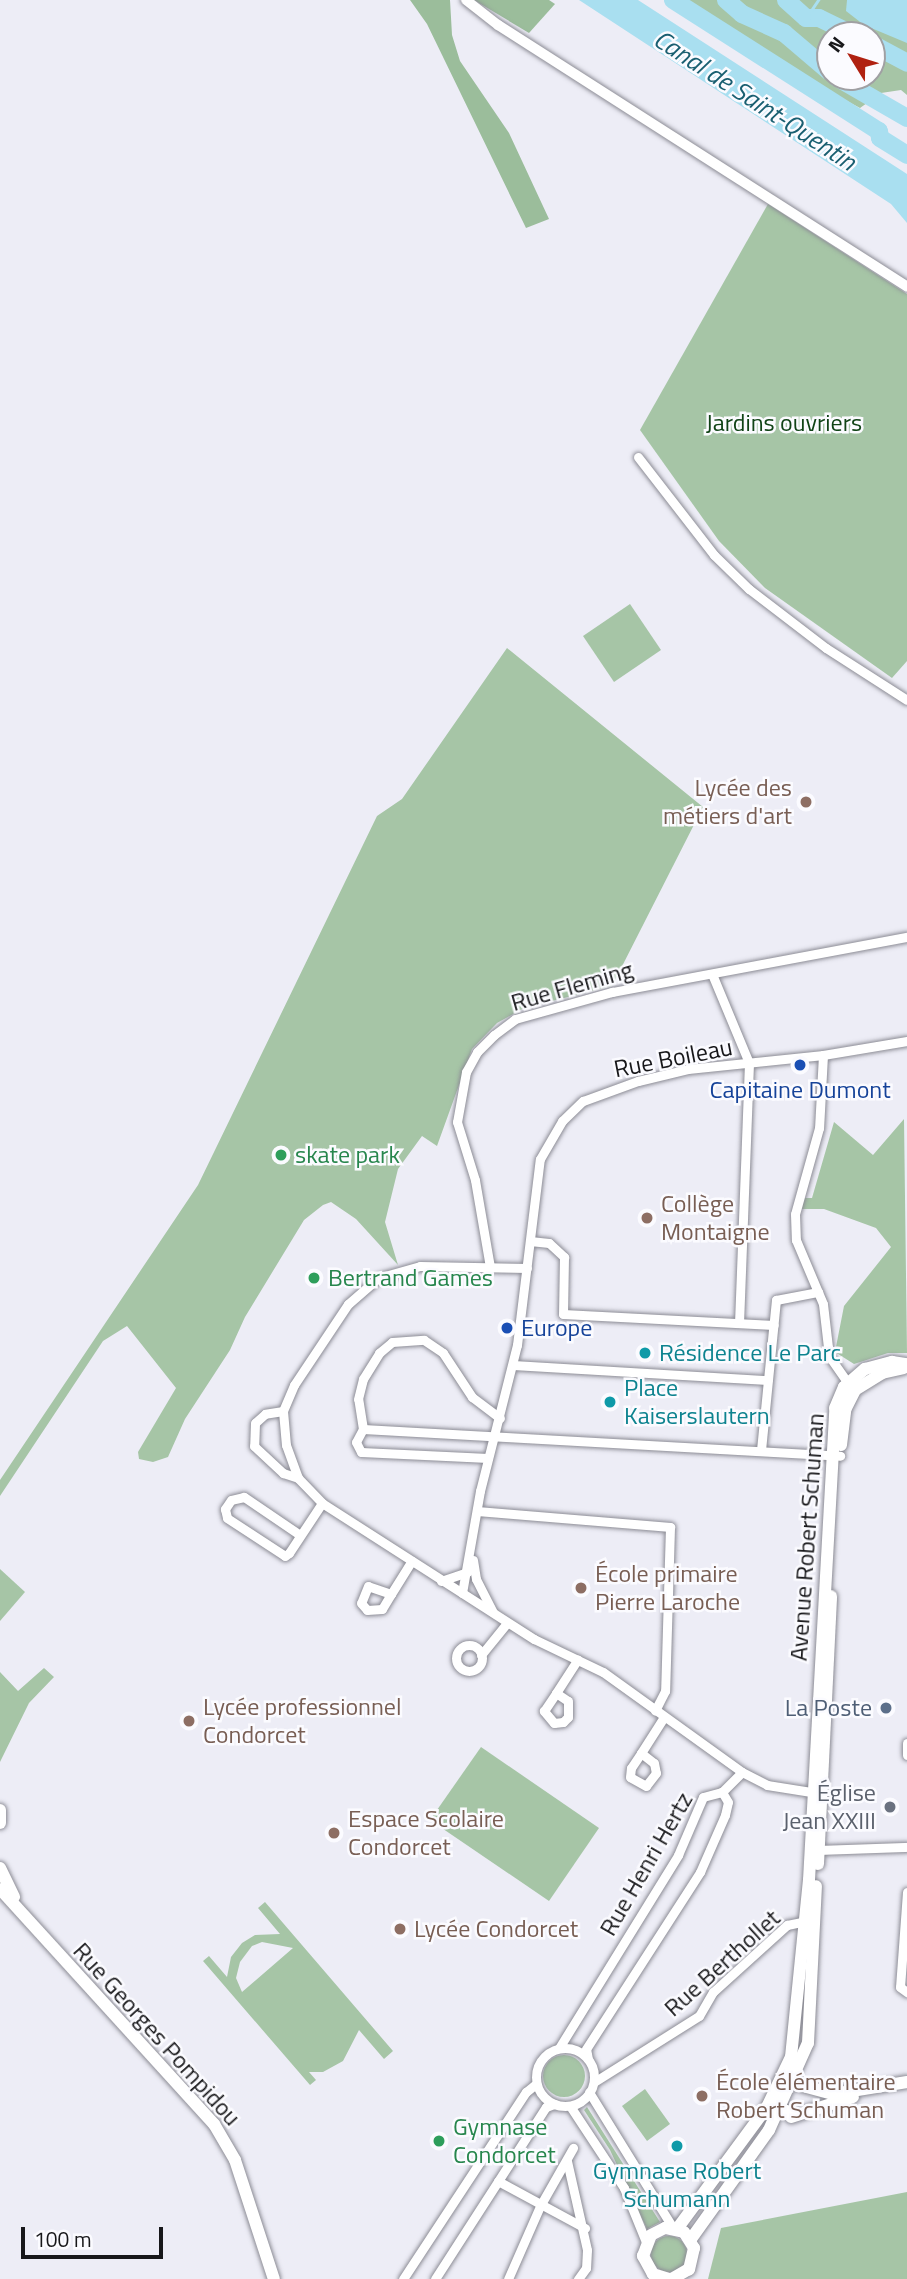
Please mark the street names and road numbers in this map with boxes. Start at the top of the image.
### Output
street label: Rue Fleming [508,955,636,1017]
street label: Rue Boileau [611,1032,735,1084]
street label: Avenue Robert Schuman [784,1412,830,1662]
street label: Rue Henri Hertz [593,1787,699,1941]
street label: Rue Berthollet [658,1904,786,2022]
street label: Rue Georges Pompidou [67,1937,247,2131]

